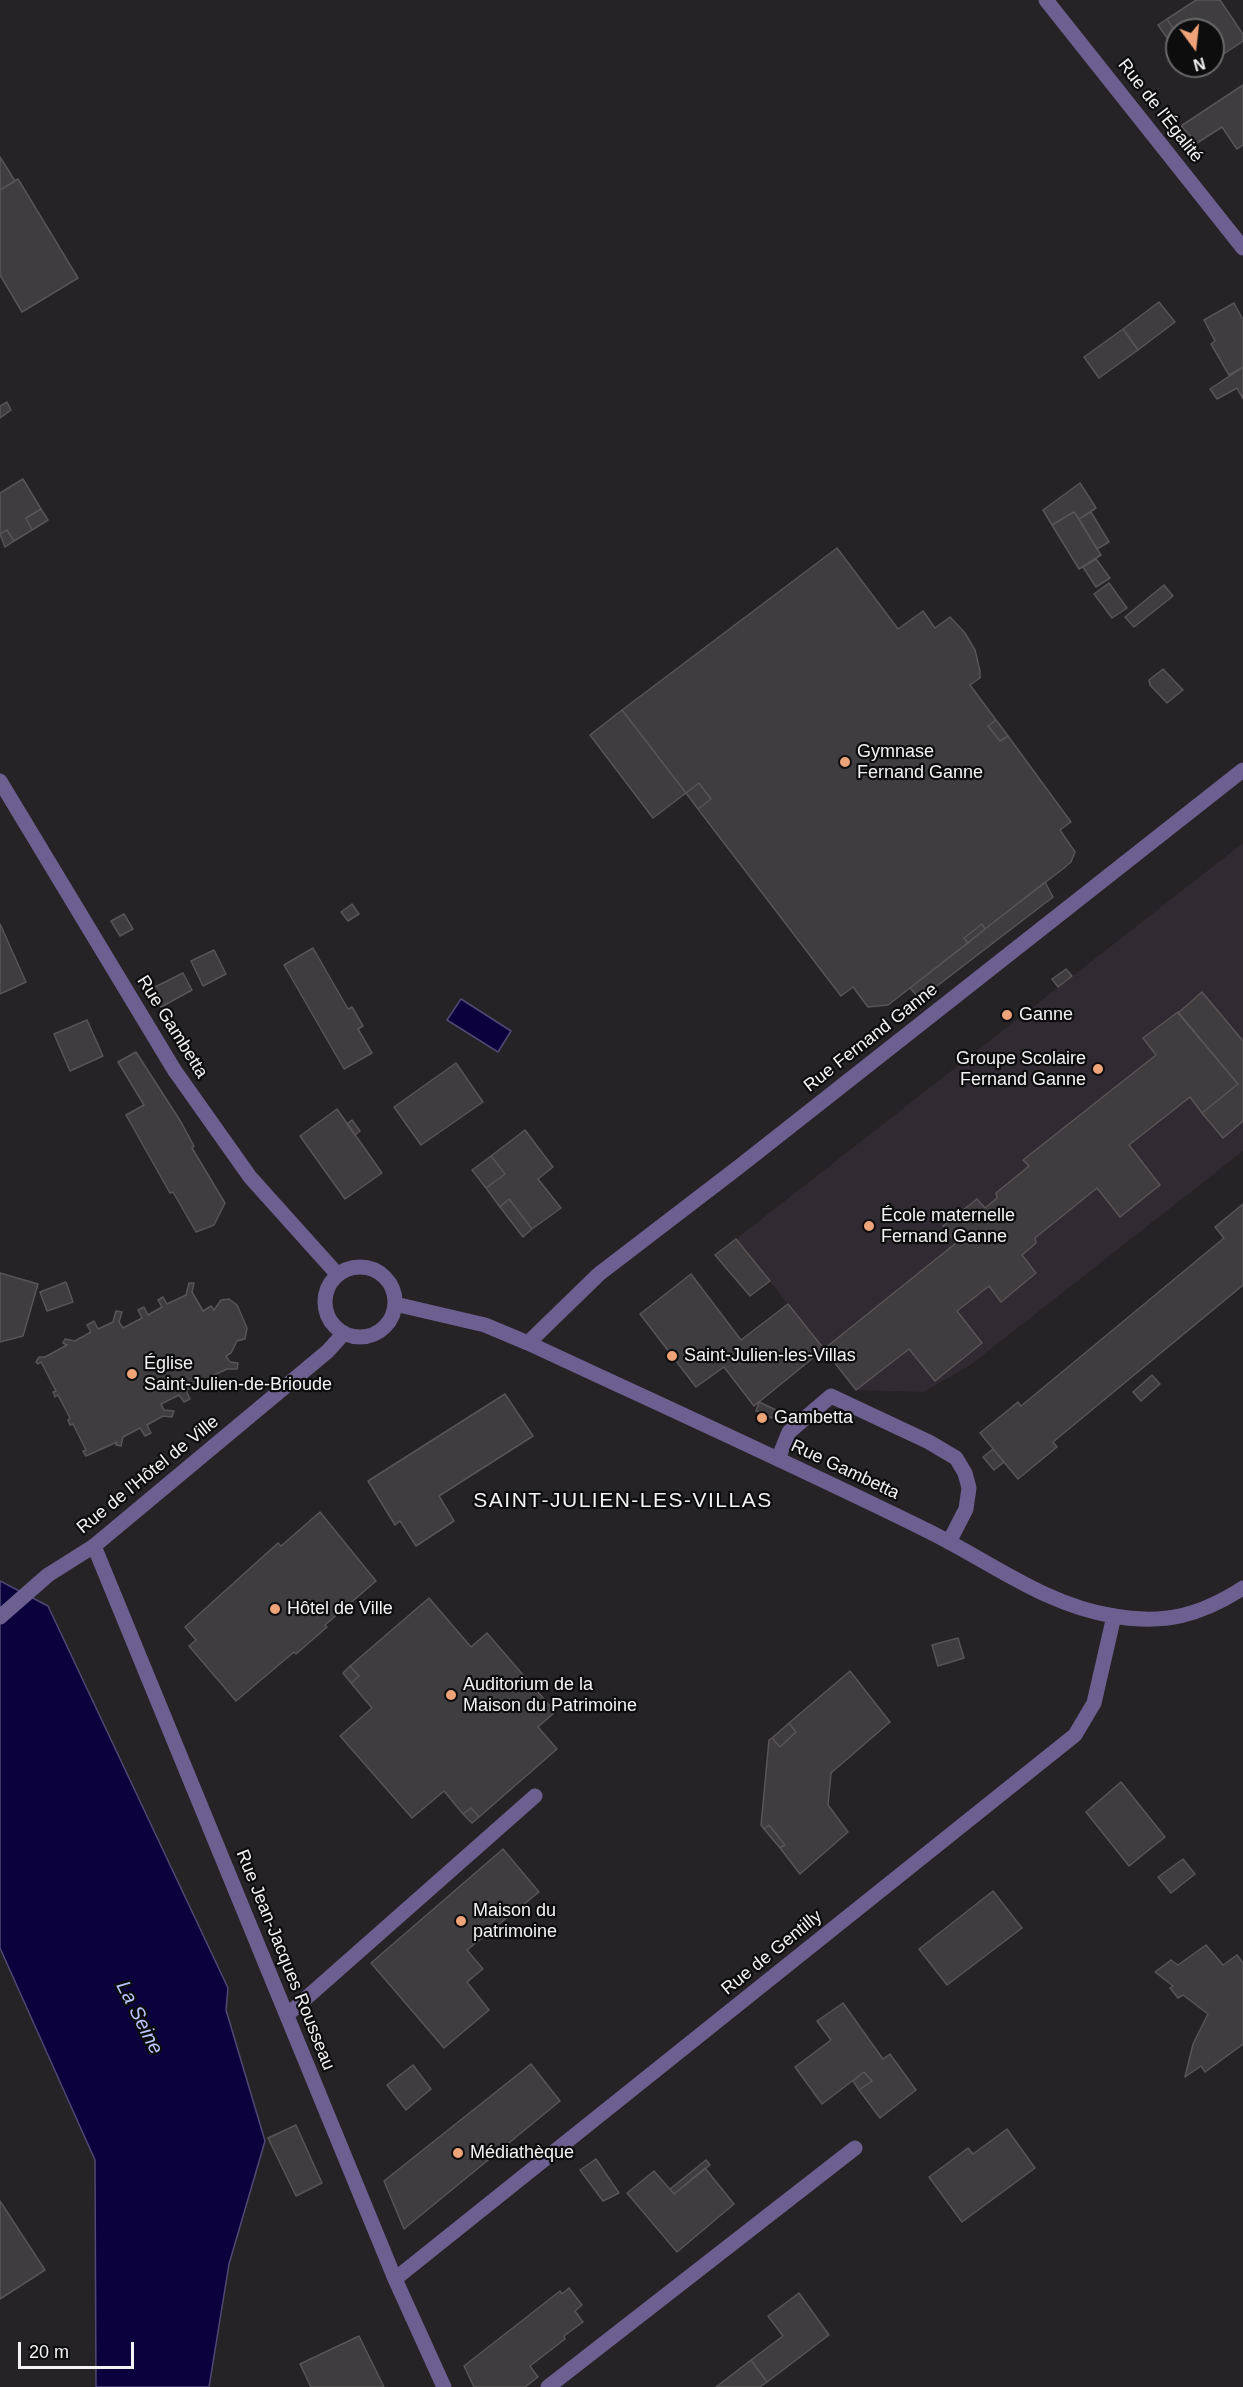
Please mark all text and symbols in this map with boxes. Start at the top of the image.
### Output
north arrow [1165,18,1225,78]
text: N [1191,54,1207,74]
street label: Rue de l'Égalité [1113,55,1207,167]
place label: Gymnase Fernand Ganne [857,741,983,783]
marker: Gymnase Fernand Ganne [838,755,852,769]
street label: Rue Gambetta [132,972,212,1082]
street label: Rue Fernand Ganne [800,979,942,1097]
place label: Ganne [1019,1004,1073,1026]
marker: Ganne [1000,1008,1014,1022]
place label: Groupe Scolaire Fernand Ganne [956,1048,1086,1090]
marker: Groupe Scolaire Fernand Ganne [1091,1062,1105,1076]
place label: École maternelle Fernand Ganne [881,1205,1015,1248]
marker: École maternelle Fernand Ganne [862,1219,876,1233]
place label: Saint-Julien-les-Villas [684,1345,856,1367]
marker: Saint-Julien-les-Villas [665,1349,679,1363]
place label: Église Saint-Julien-de-Brioude [144,1353,332,1396]
marker: Église Saint-Julien-de-Brioude [125,1367,139,1381]
place label: Gambetta [774,1407,853,1429]
street label: Rue de l'Hôtel de Ville [73,1411,223,1539]
marker: Gambetta [755,1411,769,1425]
street label: Rue Gambetta [787,1435,903,1505]
district label: SAINT-JULIEN-LES-VILLAS [473,1488,773,1514]
place label: Hôtel de Ville [287,1598,393,1620]
marker: Hôtel de Ville [268,1602,282,1616]
place label: Auditorium de la Maison du Patrimoine [463,1674,637,1716]
marker: Auditorium de la Maison du Patrimoine [444,1688,458,1702]
street label: Rue Jean-Jacques Rousseau [231,1846,339,2074]
place label: Maison du patrimoine [473,1900,557,1942]
street label: Rue de Gentilly [717,1906,827,2000]
marker: Maison du patrimoine [454,1914,468,1928]
water label: La Seine [110,1977,168,2059]
place label: Médiathèque [470,2142,574,2164]
marker: Médiathèque [451,2146,465,2160]
scale bar [21,2330,136,2368]
text: 20 m [29,2342,69,2362]

